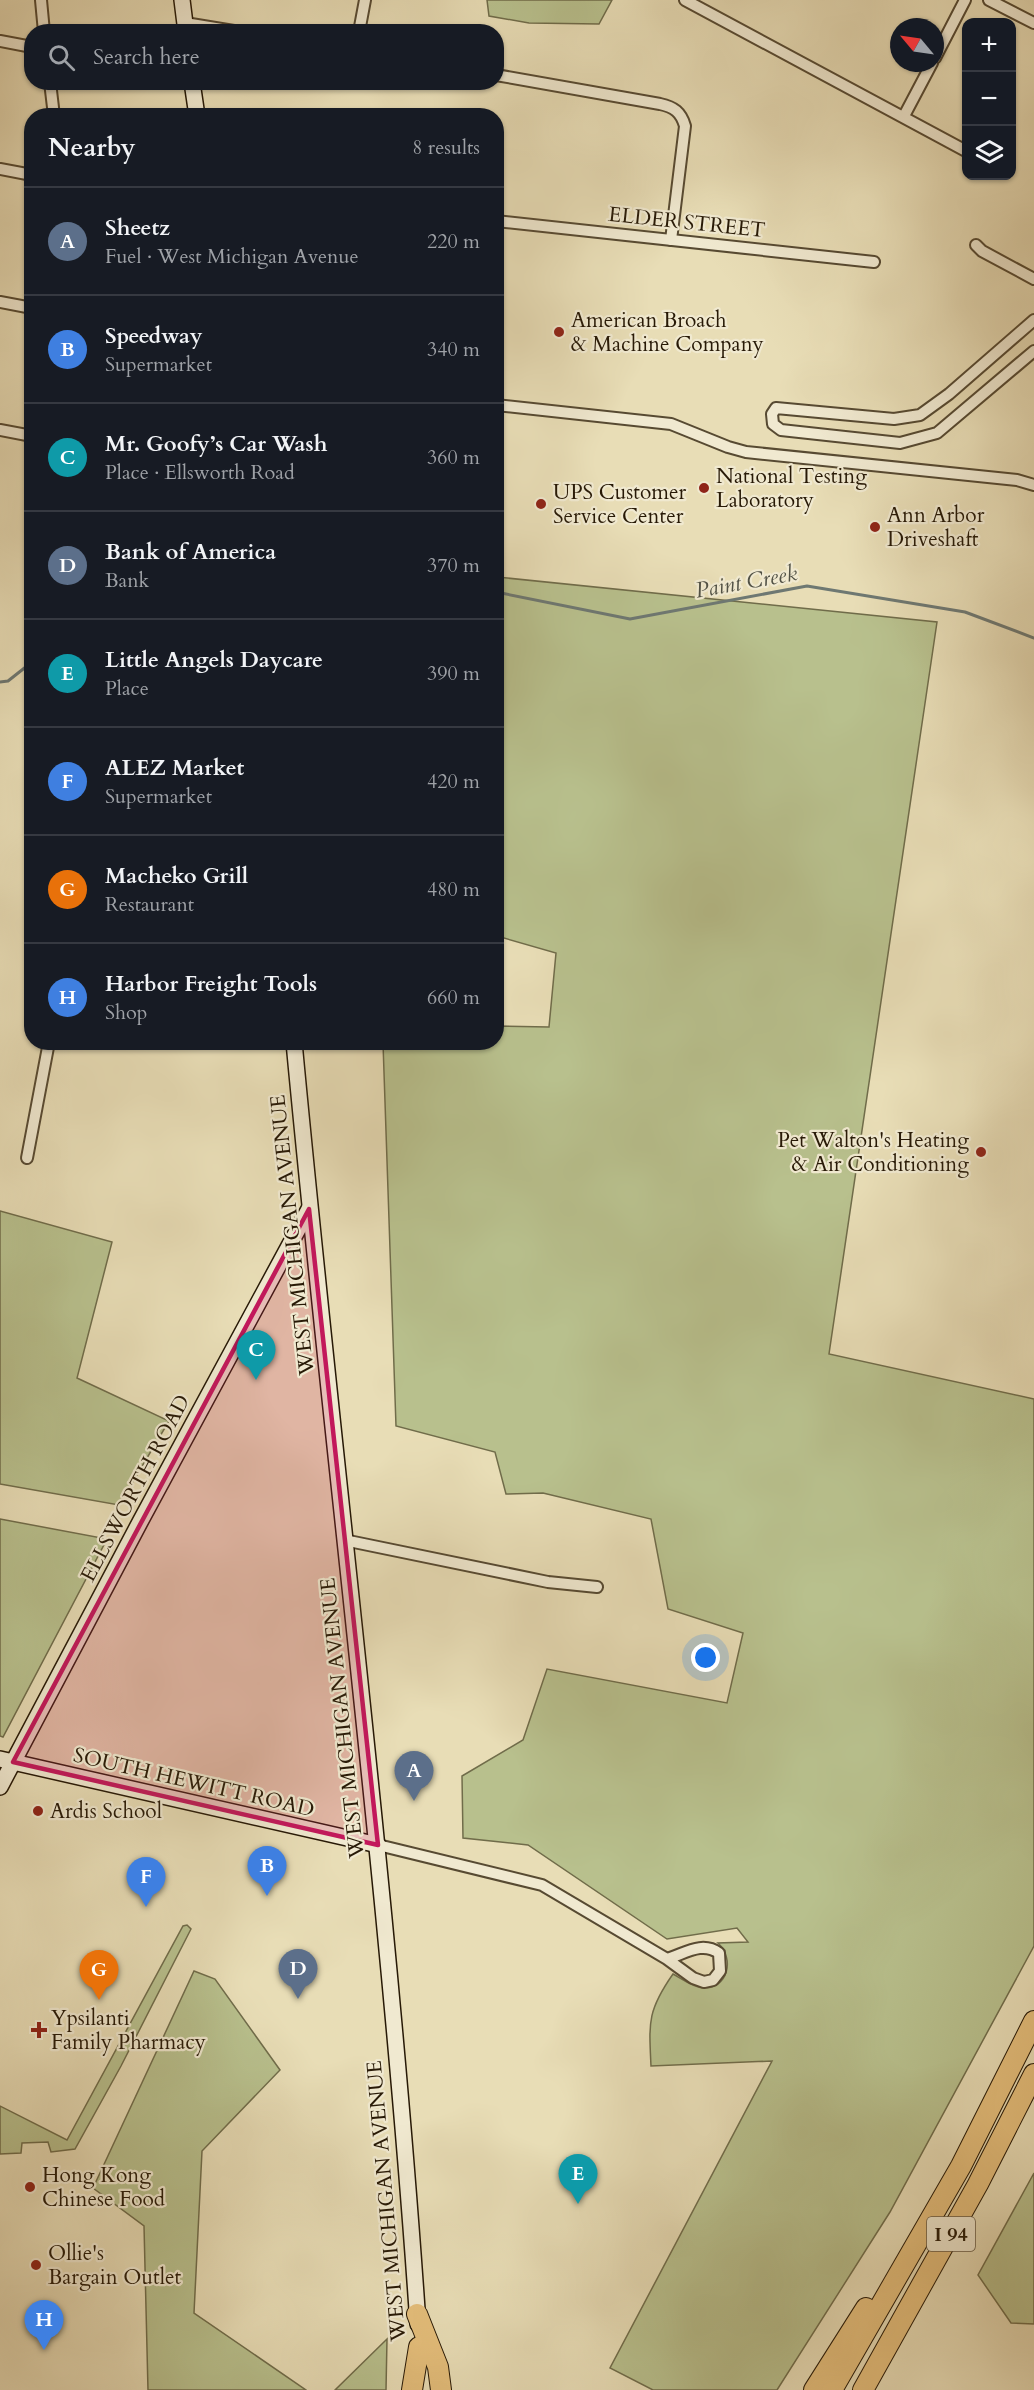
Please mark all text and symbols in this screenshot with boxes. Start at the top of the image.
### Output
north arrow [890,18,944,72]
map controls [962,18,1016,180]
button: + [962,18,1016,72]
search box [24,24,504,90]
icon: search [45,41,78,74]
text: Search here [93,42,200,72]
button: − [962,72,1016,126]
button: layers [962,126,1016,180]
text: Nearby [48,130,136,165]
text: 8 results [412,134,480,161]
street label: ELDER STREET [607,200,767,245]
text: Sheetz [105,213,170,243]
text: A [60,228,75,255]
text: 220 m [427,228,480,255]
text: Fuel · West Michigan Avenue [105,243,359,270]
place label: American Broach & Machine Company [571,306,764,359]
text: Speedway [105,321,202,351]
marker: American Broach & Machine Company [552,325,566,339]
text: B [60,336,75,363]
text: 340 m [427,336,480,363]
text: Supermarket [105,351,212,378]
text: Mr. Goofy’s Car Wash [105,429,327,459]
text: C [60,444,75,471]
text: 360 m [427,444,480,471]
text: Place · Ellsworth Road [105,459,295,486]
place label: National Testing Laboratory [716,462,867,515]
place label: UPS Customer Service Center [553,478,687,531]
marker: National Testing Laboratory [697,481,711,495]
marker: UPS Customer Service Center [534,497,548,511]
place label: Ann Arbor Driveshaft [887,501,985,554]
marker: Ann Arbor Driveshaft [868,520,882,534]
text: Bank of America [105,537,276,567]
text: D [59,552,76,579]
text: 370 m [427,552,480,579]
water label: Paint Creek [693,558,800,606]
text: Bank [105,567,149,594]
text: Little Angels Daycare [105,645,323,675]
text: E [61,660,74,687]
text: 390 m [427,660,480,687]
text: Place [105,675,149,702]
text: ALEZ Market [105,753,244,783]
text: F [62,768,73,795]
text: 420 m [427,768,480,795]
text: Supermarket [105,783,212,810]
text: Macheko Grill [105,861,248,891]
text: G [59,876,76,903]
text: 480 m [427,876,480,903]
text: Restaurant [105,891,194,918]
text: Harbor Freight Tools [105,969,317,999]
text: H [59,984,76,1011]
text: 660 m [427,984,480,1011]
text: Shop [105,999,147,1026]
street label: WEST MICHIGAN AVENUE [263,1093,322,1378]
place label: Pet Walton's Heating & Air Conditioning [777,1126,969,1179]
marker: Pet Walton's Heating & Air Conditioning [974,1145,988,1159]
pin: C [236,1330,276,1380]
street label: ELLSWORTH ROAD [74,1390,197,1587]
street label: WEST MICHIGAN AVENUE [313,1576,372,1861]
your location [691,1643,720,1672]
street label: SOUTH HEWITT ROAD [71,1741,317,1824]
pin: A [394,1752,434,1801]
place label: Ardis School [50,1797,162,1826]
marker: Ardis School [31,1804,45,1818]
pin: B [248,1846,286,1896]
pin: F [126,1858,166,1907]
pin: G [80,1950,118,2000]
pin: D [278,1950,318,1999]
place label: Ypsilanti Family Pharmacy [51,2004,206,2057]
marker: Ypsilanti Family Pharmacy [32,2023,46,2037]
street label: WEST MICHIGAN AVENUE [360,2059,413,2344]
pin: E [558,2154,598,2204]
place label: Hong Kong Chinese Food [42,2161,165,2214]
marker: Hong Kong Chinese Food [23,2180,37,2194]
road number: I 94 [927,2217,975,2251]
place label: Ollie's Bargain Outlet [48,2239,182,2292]
marker: Ollie's Bargain Outlet [29,2258,43,2272]
pin: H [24,2300,63,2350]

